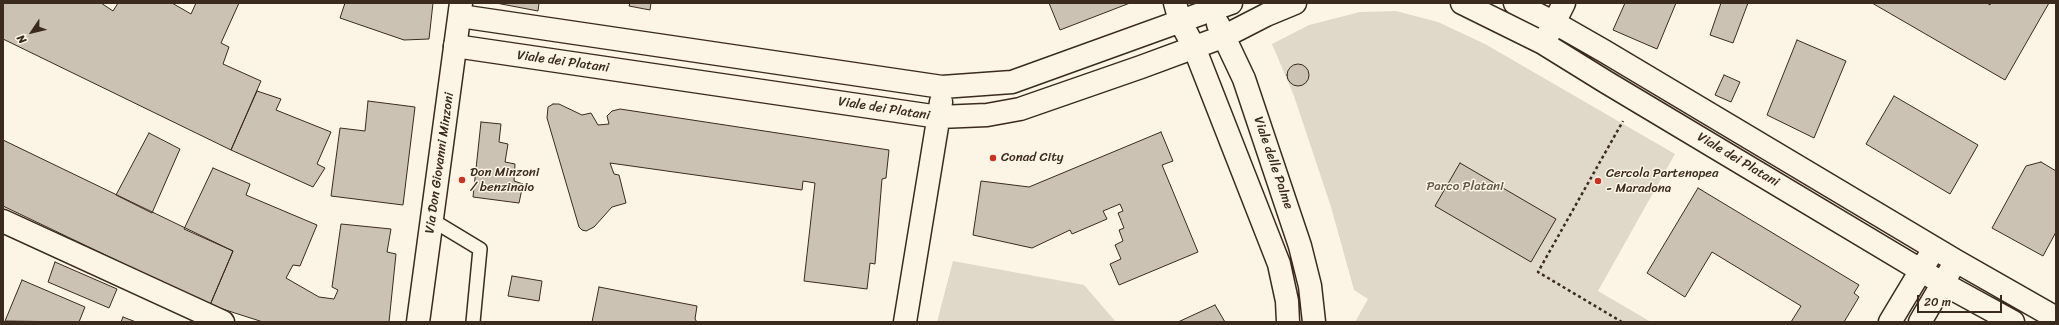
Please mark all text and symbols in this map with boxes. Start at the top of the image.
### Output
north arrow [12,12,52,52]
text: N [12,31,32,48]
street label: Viale dei Platani [516,48,610,76]
street label: Via Don Giovanni Minzoni [422,91,458,235]
street label: Viale dei Platani [837,94,931,124]
street label: Viale delle Palme [1250,115,1296,211]
street label: Viale dei Platani [1694,129,1782,191]
place label: Conad City [1001,150,1064,166]
marker: Conad City [988,153,998,163]
place label: Don Minzoni / benzinaio [470,165,539,196]
place label: Cercola Partenopea - Maradona [1606,166,1719,197]
marker: Don Minzoni / benzinaio [457,175,467,185]
marker: Cercola Partenopea - Maradona [1593,176,1603,186]
park label: Parco Platani [1426,179,1504,195]
scale bar [1919,287,2004,313]
text: 20 m [1924,291,1951,313]

